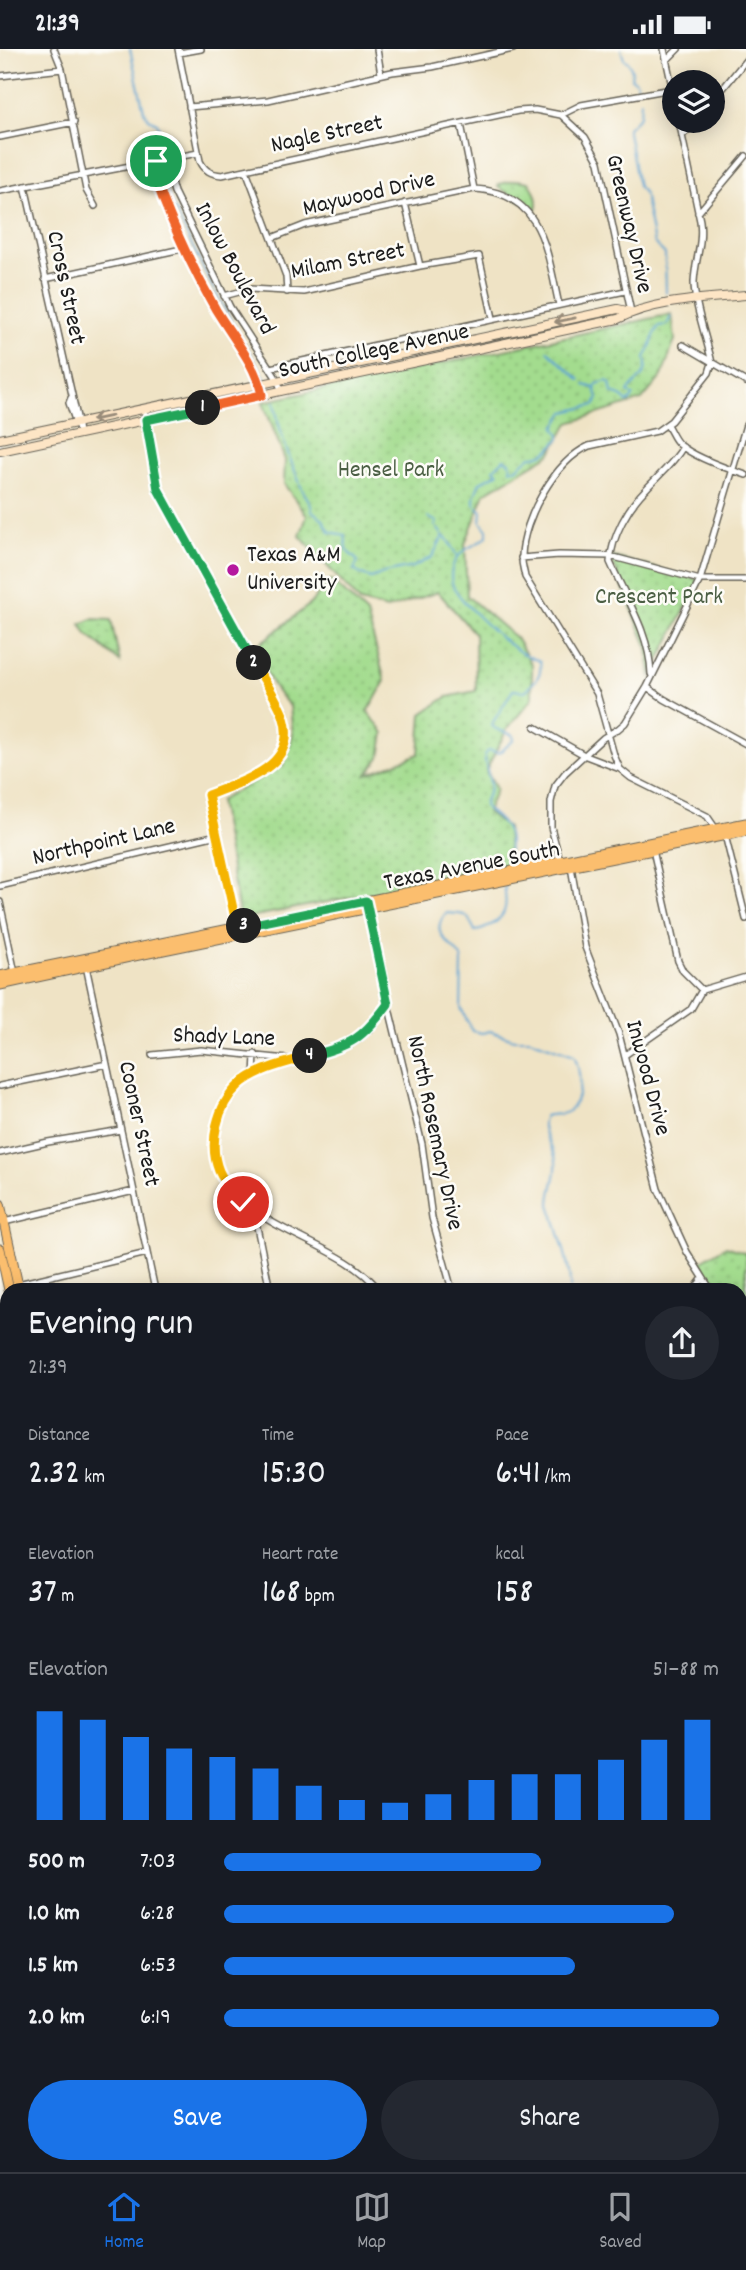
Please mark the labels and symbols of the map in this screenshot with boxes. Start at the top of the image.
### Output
street label: Nagle Street [268,107,386,163]
pin [126,131,186,191]
street label: Greenway Drive [596,151,660,297]
street label: Maywood Drive [299,163,439,227]
street label: Inlow Boulevard [185,197,283,341]
street label: Cross Street [36,228,94,348]
street label: Milam Street [288,234,408,290]
one-way arrow [554,314,577,328]
street label: South College Avenue [276,315,472,389]
pin: 1 [186,391,220,425]
one-way arrow [91,411,114,425]
park label: Hensel Park [338,454,444,488]
place label: Texas A&M University [247,539,341,601]
marker: Texas A&M University [225,562,241,578]
park label: Crescent Park [595,581,723,615]
pin: 2 [236,645,272,681]
street label: Northpoint Lane [29,810,179,876]
street label: Texas Avenue South [381,833,563,901]
pin: 3 [226,909,262,943]
street label: Inwood Drive [615,1016,679,1140]
street label: Shady Lane [172,1019,276,1057]
street label: North Rosemary Drive [397,1033,471,1233]
pin: 4 [292,1039,328,1073]
street label: Cooner Street [108,1058,168,1190]
pin [213,1172,273,1232]

